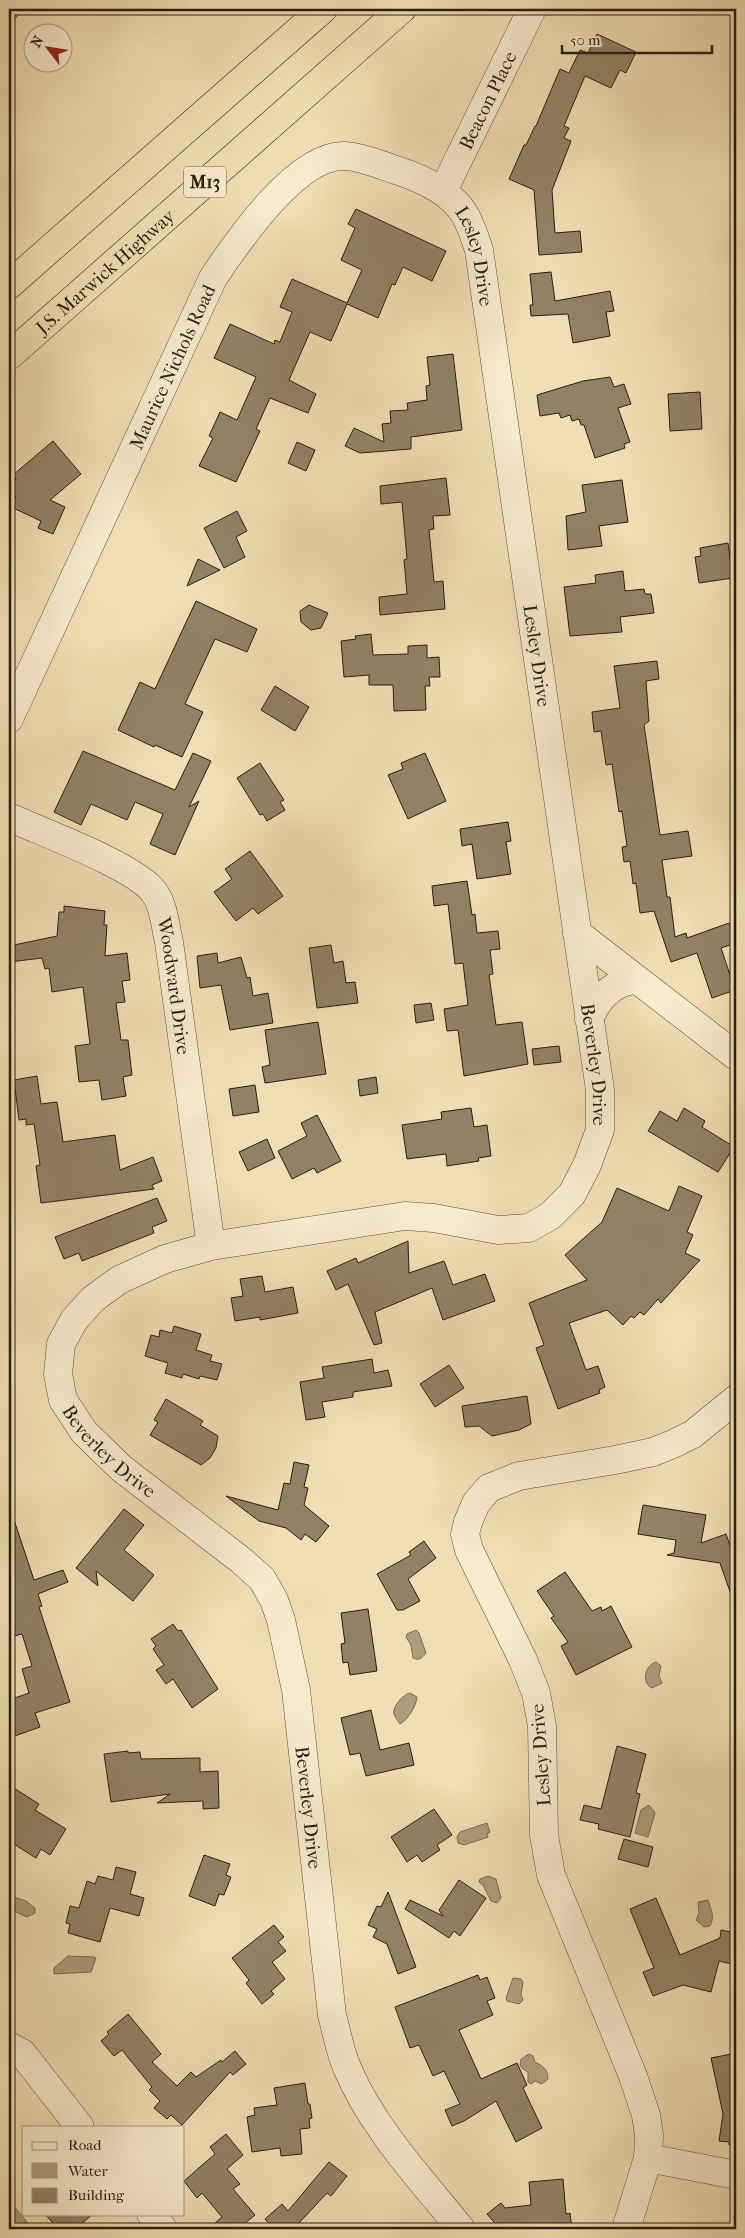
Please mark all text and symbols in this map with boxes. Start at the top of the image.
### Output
north arrow [22,22,72,72]
scale bar [562,22,712,54]
text: 50 m [570,31,601,49]
text: N [27,32,48,50]
street label: Beacon Place [455,48,522,154]
road number: M13 [184,166,226,198]
street label: Lesley Drive [450,202,497,307]
street label: J.S. Marwick Highway [30,204,180,340]
street label: Maurice Nichols Road [125,281,221,453]
street label: Lesley Drive [518,603,555,708]
street label: Woodward Drive [152,915,194,1056]
street label: Beverley Drive [576,1002,610,1126]
street label: Beverley Drive [57,1401,160,1503]
street label: Lesley Drive [526,1703,556,1807]
street label: Beverley Drive [290,1745,326,1870]
legend [22,2126,185,2216]
text: Road [68,2136,102,2154]
text: Water [67,2162,108,2180]
text: Building [68,2186,125,2204]

